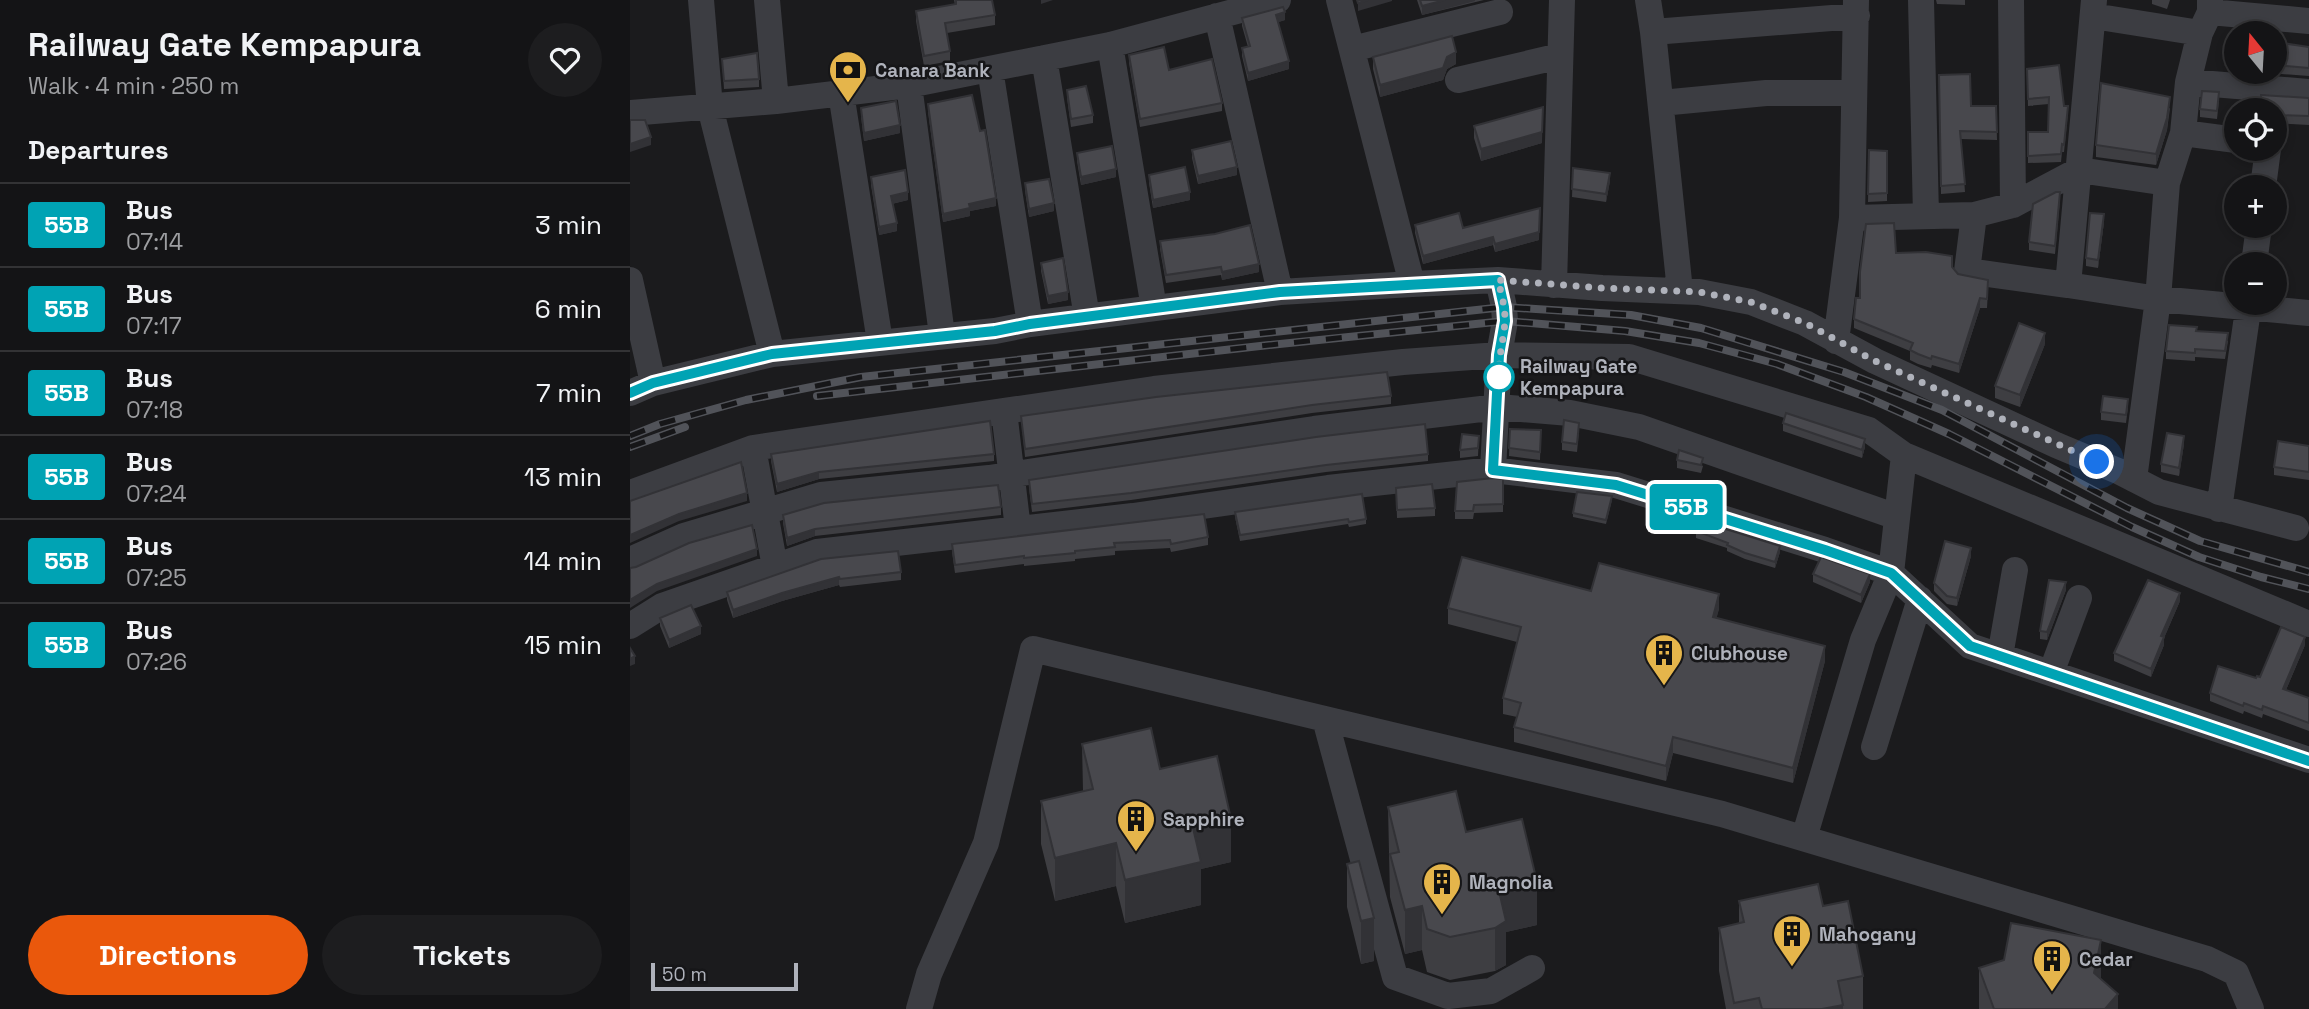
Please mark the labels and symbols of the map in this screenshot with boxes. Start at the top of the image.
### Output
north arrow [2224,21,2287,84]
bank icon: Canara Bank [827,49,869,104]
place label: Canara Bank [875,58,990,83]
place label: Railway Gate Kempapura [1520,354,1637,401]
marker: Railway Gate Kempapura [1484,362,1514,392]
your location [2079,444,2114,479]
line badge: 55B [1646,484,1726,530]
building icon: Clubhouse [1643,632,1685,687]
place label: Clubhouse [1691,641,1788,666]
building icon: Sapphire [1115,798,1157,853]
place label: Sapphire [1163,807,1245,832]
building icon: Magnolia [1421,861,1463,916]
place label: Magnolia [1469,870,1553,895]
building icon: Mahogany [1771,913,1813,968]
place label: Mahogany [1819,922,1916,947]
building icon: Cedar [2031,938,2073,993]
place label: Cedar [2079,947,2133,972]
scale bar [651,960,798,992]

